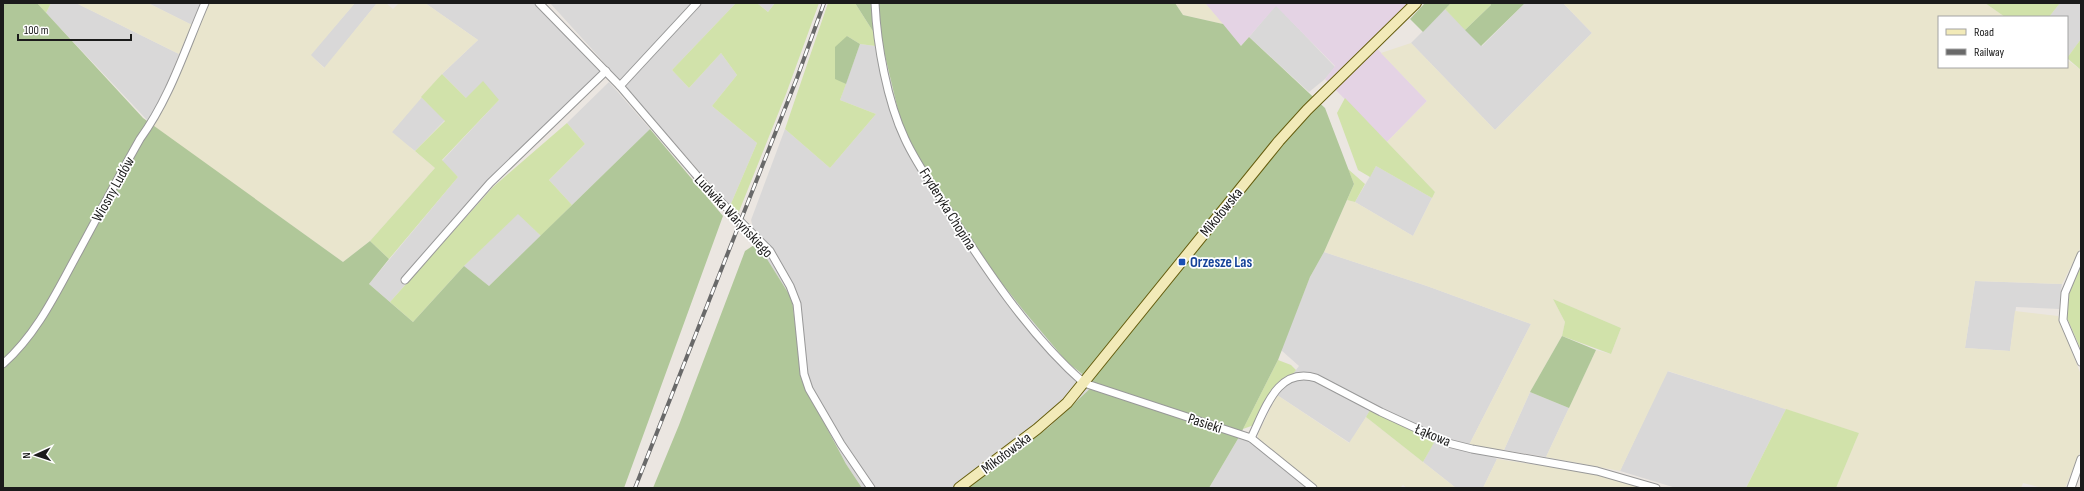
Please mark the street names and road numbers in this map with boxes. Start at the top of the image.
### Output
street label: Wiosny Ludów [88,153,139,225]
street label: Fryderyka Chopina [915,165,980,254]
street label: Ludwika Waryńskiego [690,171,777,262]
street label: Mikołowska [1196,184,1247,241]
street label: Pasieki [1185,409,1224,438]
street label: Łąkowa [1411,419,1454,452]
street label: Mikołowska [978,428,1035,478]

